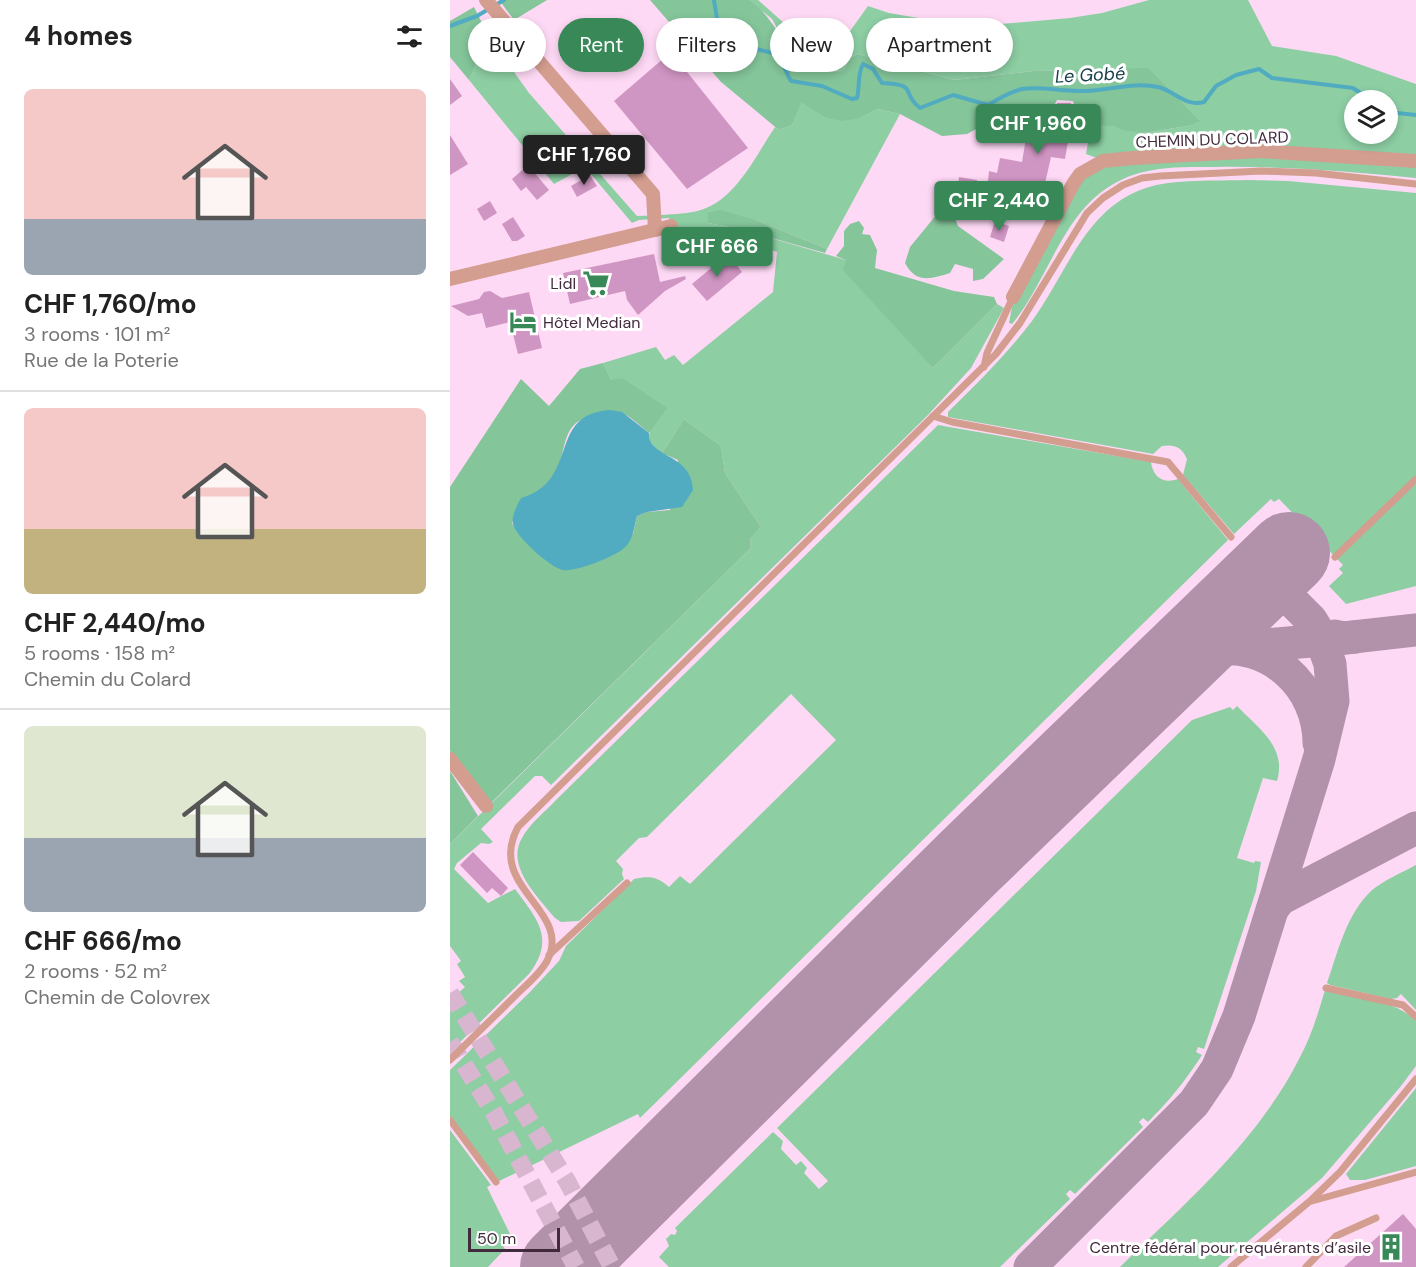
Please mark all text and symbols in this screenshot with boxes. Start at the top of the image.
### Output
chip: Buy [468,18,546,72]
chip: Rent [558,18,644,72]
chip: Filters [656,18,758,72]
chip: New [770,18,854,72]
chip: Apartment [866,18,1013,72]
text: 4 homes [24,19,133,53]
icon: filters [393,20,426,53]
water label: Le Gobé [1054,61,1126,89]
map controls [1344,90,1398,144]
button: layers [1344,90,1398,144]
pin: CHF 1,960 [969,104,1107,155]
text: CHF 1,960 [990,110,1086,136]
street label: CHEMIN DU COLARD [1135,126,1289,153]
icon: home [171,128,279,236]
pin: CHF 1,760 [515,135,653,186]
text: CHF 1,760 [537,141,631,167]
pin: CHF 2,440 [930,181,1068,232]
text: CHF 2,440 [948,187,1050,213]
pin: CHF 666 [662,227,772,278]
text: CHF 666 [676,233,758,259]
supermarket icon: Lidl [581,268,611,298]
place label: Lidl [550,273,576,294]
text: CHF 1,760/mo [24,287,197,321]
hotel icon: Hôtel Median [508,307,538,337]
place label: Hôtel Median [543,312,640,333]
text: 3 rooms · 101 m² [24,321,170,347]
text: Rue de la Poterie [24,347,179,373]
icon: home [171,447,279,555]
text: CHF 2,440/mo [24,606,206,640]
text: 5 rooms · 158 m² [24,640,175,666]
text: Chemin du Colard [24,666,191,692]
icon: home [171,765,279,873]
text: CHF 666/mo [24,924,182,958]
text: 2 rooms · 52 m² [24,958,167,984]
text: Chemin de Colovrex [24,984,210,1010]
scale bar [468,1225,560,1252]
text: 50 m [477,1228,516,1249]
building icon: Centre fédéral pour requérants d’asile [1376,1232,1406,1262]
place label: Centre fédéral pour requérants d’asile [1089,1237,1371,1258]

